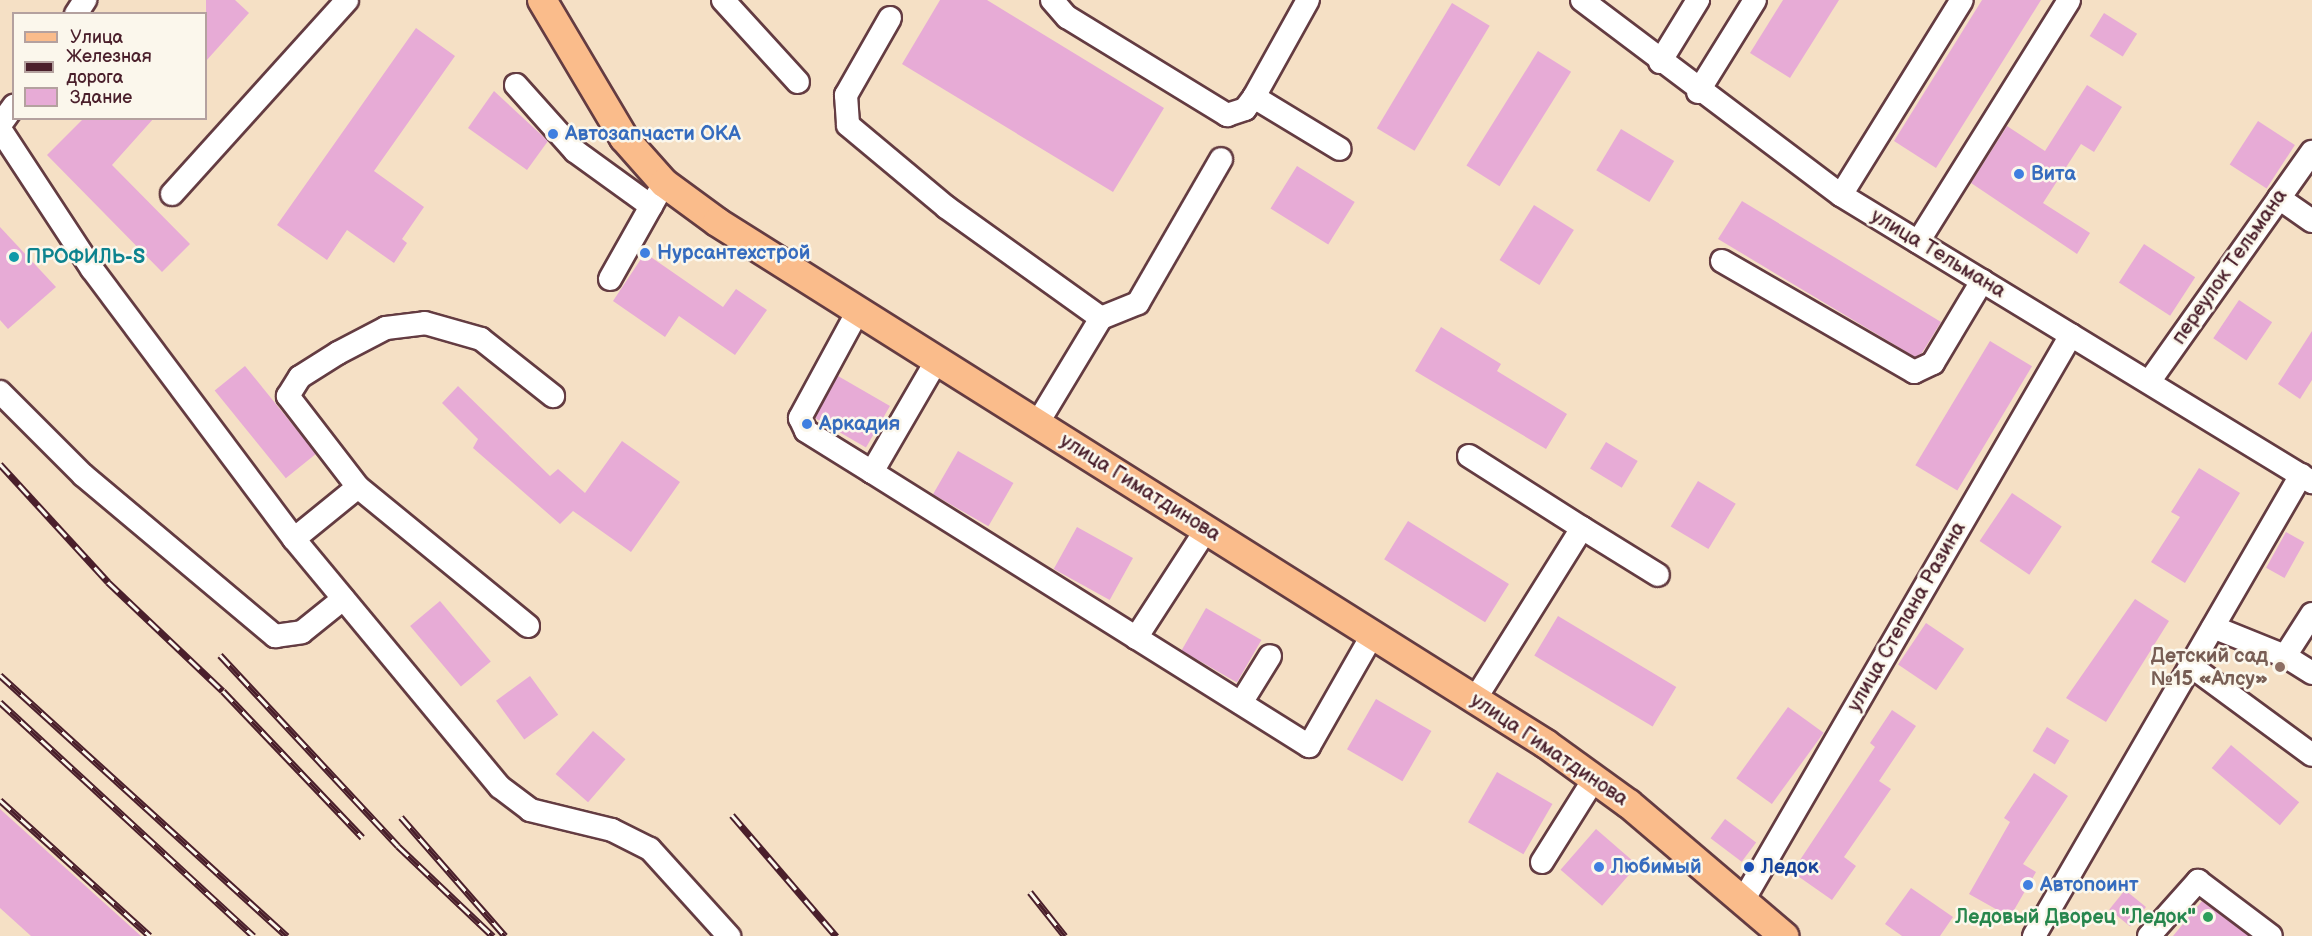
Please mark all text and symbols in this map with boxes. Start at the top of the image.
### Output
legend [12,12,207,120]
text: Улица [70,27,123,48]
text: Железная дорога [66,46,152,88]
text: Здание [70,87,132,108]
place label: Автозапчасти ОКА [565,122,741,146]
marker: Автозапчасти ОКА [546,127,560,141]
place label: Вита [2031,162,2076,186]
marker: Вита [2012,167,2026,181]
street label: переулок Тельмана [2167,185,2293,349]
street label: улица Тельмана [1866,204,2010,304]
place label: Нурсантехстрой [657,241,810,265]
place label: ПРОФИЛЬ-S [26,245,145,269]
marker: Нурсантехстрой [638,246,652,260]
marker: ПРОФИЛЬ-S [7,250,21,264]
place label: Аркадия [819,412,900,436]
marker: Аркадия [800,417,814,431]
street label: улица Гиматдинова [1055,429,1225,547]
street label: улица Степана Разина [1843,518,1971,716]
place label: Детский сад №15 «Алсу» [2151,644,2268,691]
marker: Детский сад №15 «Алсу» [2273,660,2287,674]
street label: улица Гиматдинова [1466,688,1632,812]
place label: Любимый [1611,855,1702,879]
place label: Ледок [1761,855,1819,879]
marker: Любимый [1592,860,1606,874]
marker: Ледок [1742,860,1756,874]
place label: Автопоинт [2040,873,2139,897]
marker: Автопоинт [2021,878,2035,892]
place label: Ледовый Дворец "Ледок" [1955,905,2196,929]
marker: Ледовый Дворец "Ледок" [2201,910,2215,924]

